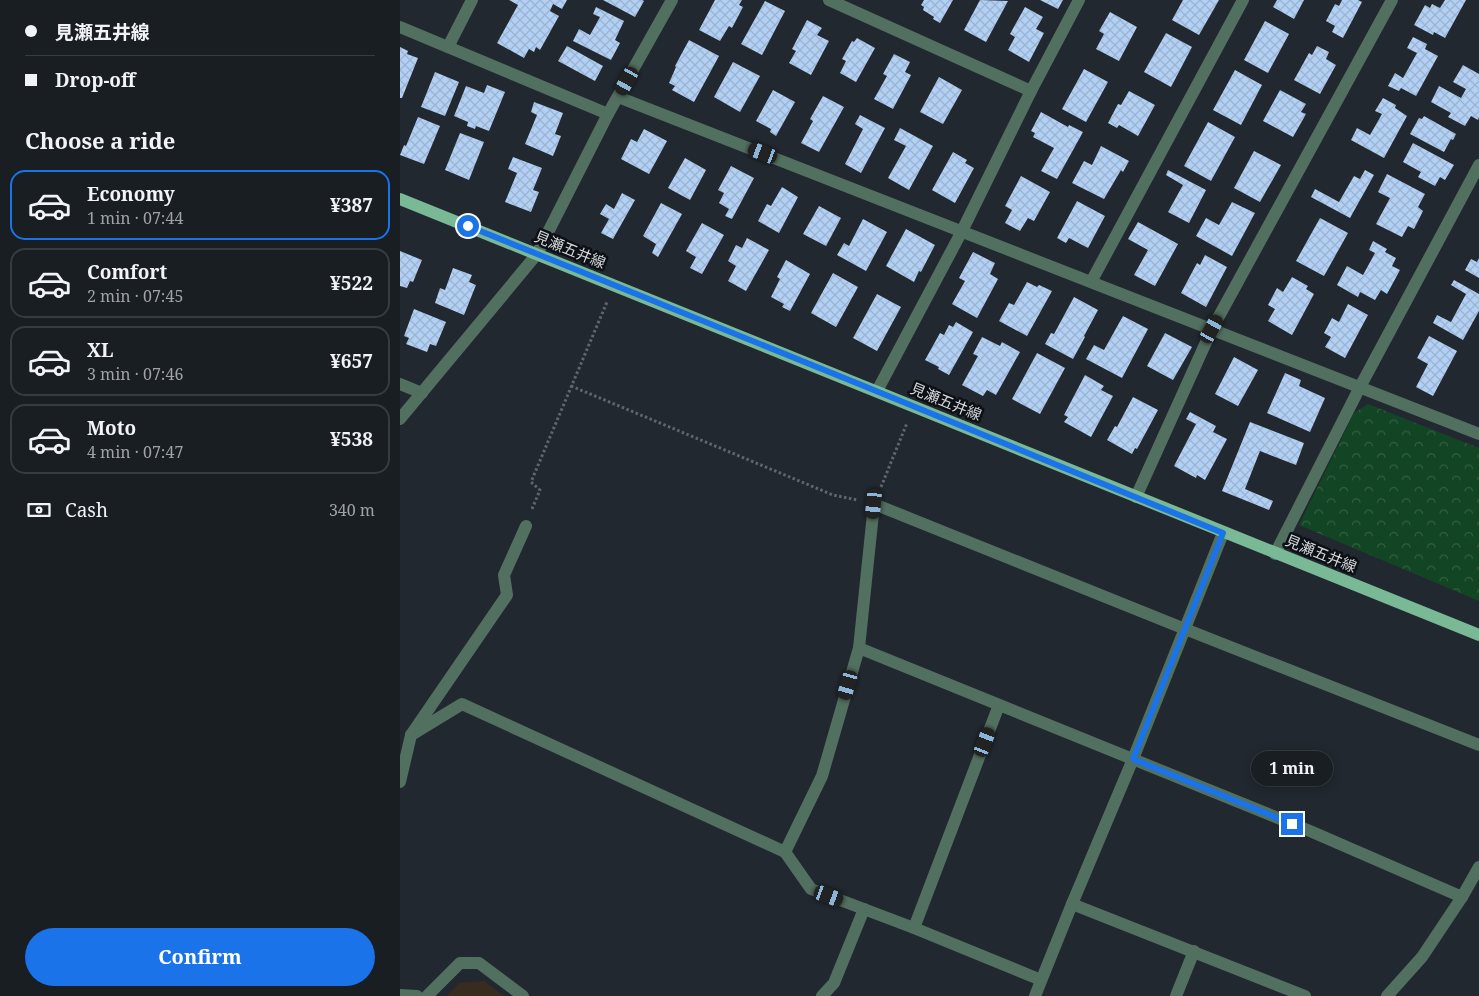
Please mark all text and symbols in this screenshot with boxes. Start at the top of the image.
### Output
text: 見瀬五井線 [55,19,150,45]
car [613,64,640,98]
text: Drop-off [55,67,135,93]
text: Choose a ride [25,125,175,155]
car [746,141,779,165]
text: Economy [87,181,175,207]
icon: car [27,183,72,228]
text: ¥387 [330,192,373,218]
text: 1 min · 07:44 [87,207,183,229]
route start [457,215,479,237]
street label: 見瀬五井線 [532,226,609,272]
text: Comfort [87,259,167,285]
icon: car [27,261,72,306]
text: ¥522 [330,270,373,296]
text: 2 min · 07:45 [87,285,183,307]
car [1198,312,1225,346]
text: XL [87,337,113,363]
icon: car [27,339,72,384]
text: ¥657 [330,348,373,374]
text: 3 min · 07:46 [87,363,183,385]
street label: 見瀬五井線 [908,378,985,424]
text: Moto [87,415,136,441]
icon: car [27,417,72,462]
text: ¥538 [330,426,373,452]
text: 4 min · 07:47 [87,441,183,463]
car [864,488,883,520]
icon: cash [25,496,53,524]
text: Cash [65,497,108,523]
text: 340 m [329,499,375,521]
street label: 見瀬五井線 [1283,530,1360,576]
car [836,669,859,701]
car [972,725,997,759]
callout: 1 min [1251,752,1333,786]
text: 1 min [1269,757,1315,779]
route end [1281,813,1303,835]
car [812,884,845,908]
button: Confirm [25,928,375,986]

